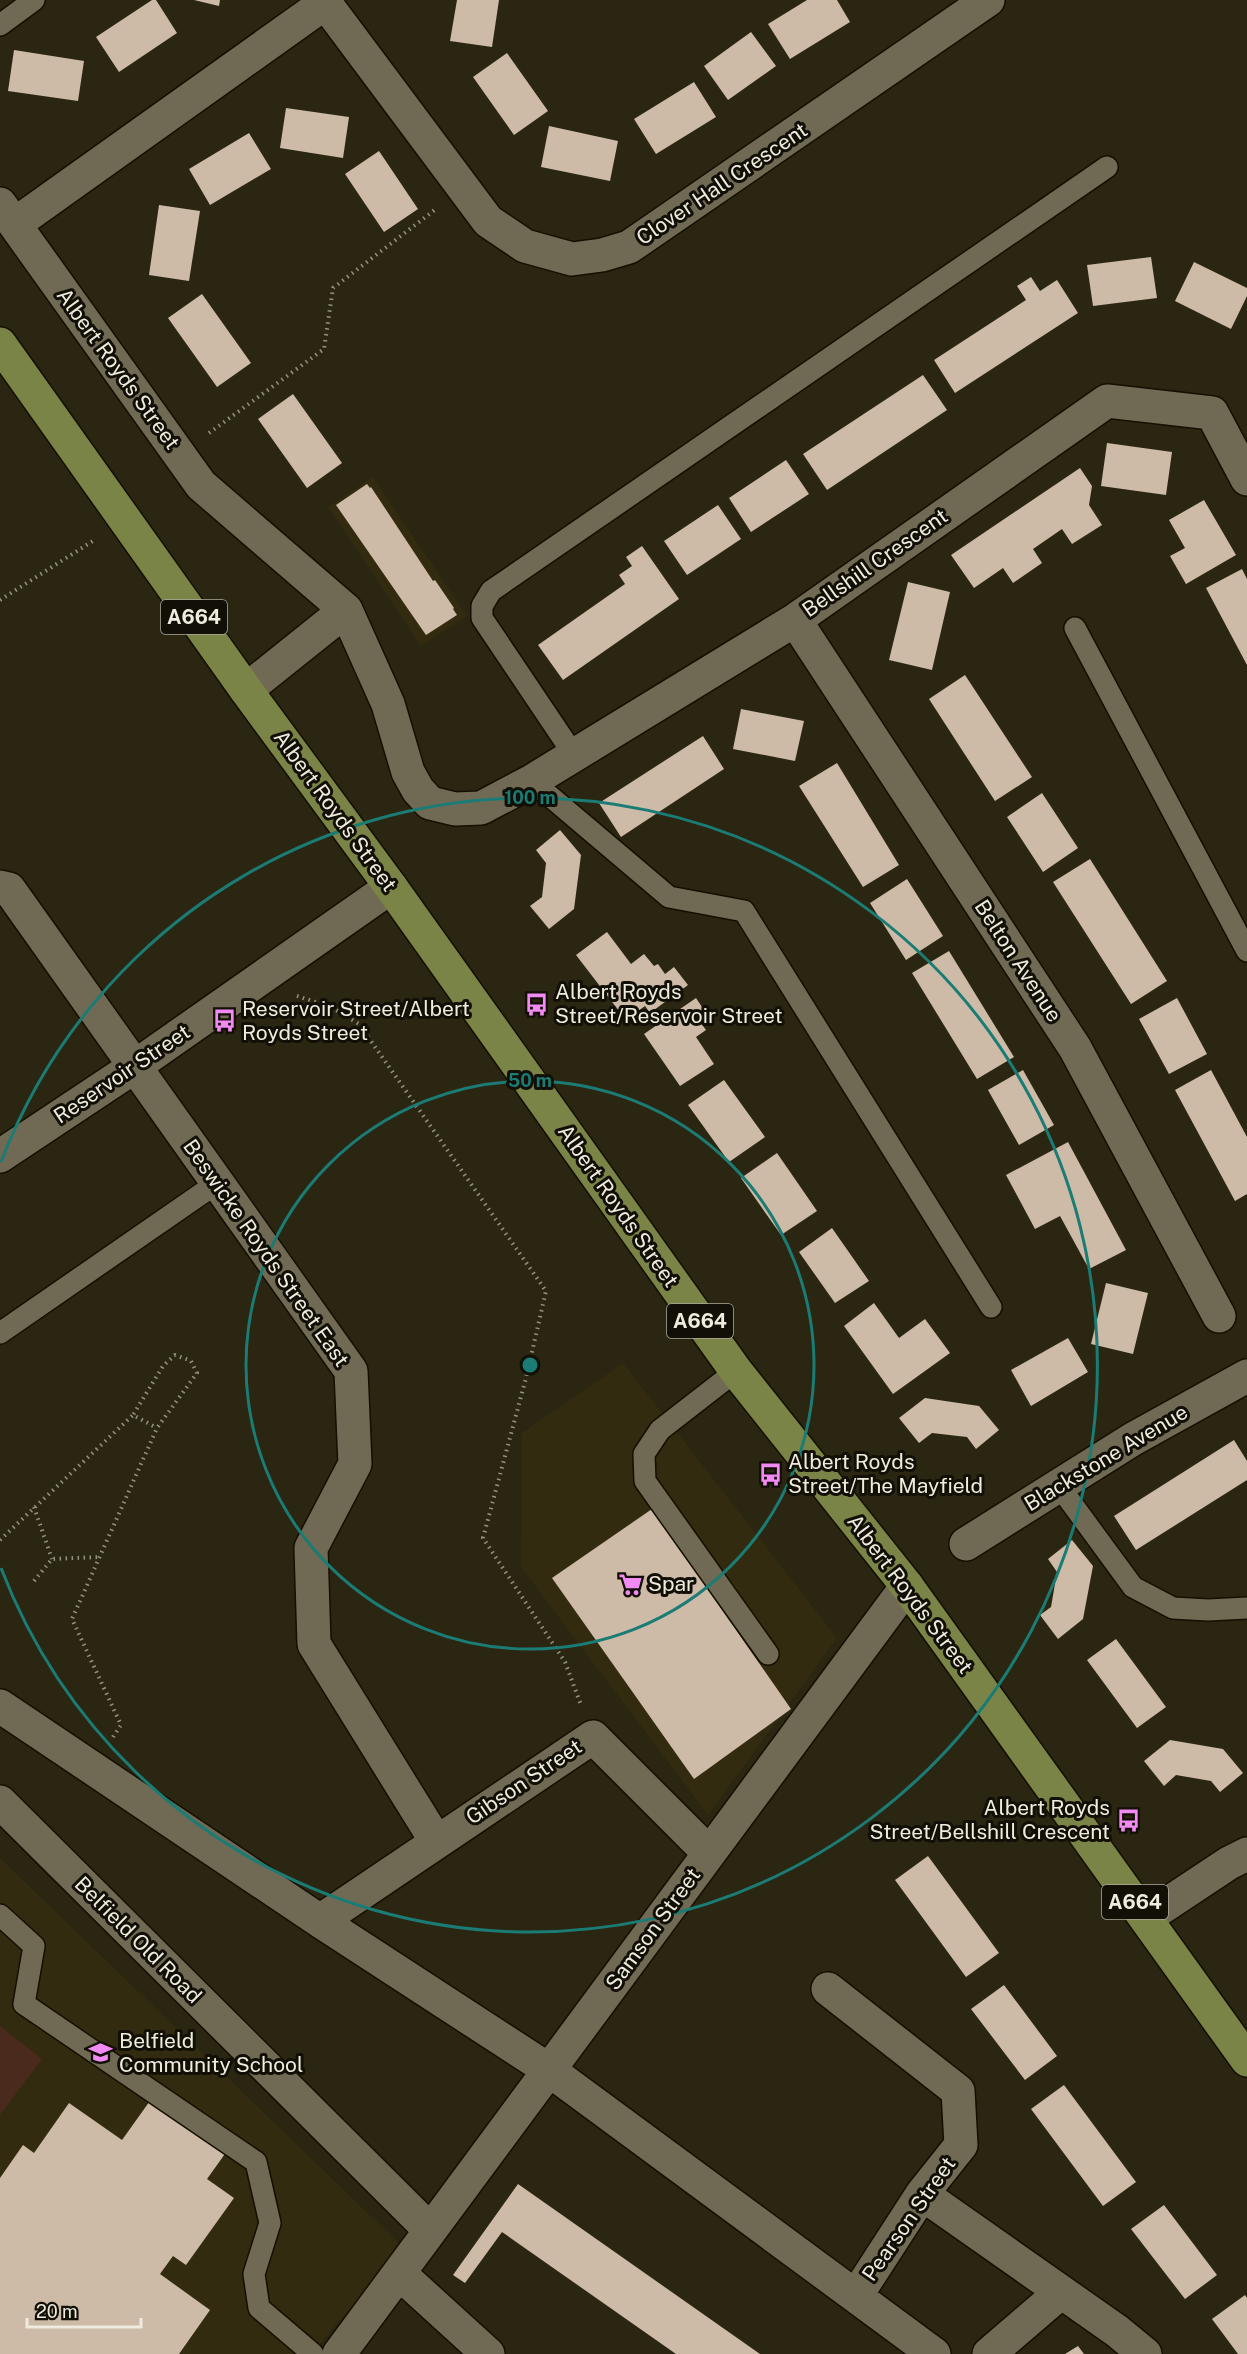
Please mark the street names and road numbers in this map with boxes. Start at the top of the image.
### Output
street label: Clover Hall Crescent [632,117,812,250]
street label: Albert Royds Street [52,283,185,454]
street label: Bellshill Crescent [797,503,952,622]
road number: A664 [161,600,227,634]
street label: Albert Royds Street [269,725,402,896]
street label: Belton Avenue [970,895,1067,1027]
street label: Reservoir Street [49,1019,195,1128]
street label: Albert Royds Street [553,1120,684,1292]
street label: Beswicke Royds Street East [178,1134,355,1371]
road number: A664 [667,1304,733,1338]
street label: Blackstone Avenue [1020,1399,1192,1516]
street label: Albert Royds Street [842,1509,978,1678]
street label: Gibson Street [461,1734,586,1829]
street label: Samson Street [600,1863,705,1995]
street label: Belfield Old Road [70,1871,207,2008]
road number: A664 [1102,1885,1168,1919]
street label: Pearson Street [857,2152,961,2286]

